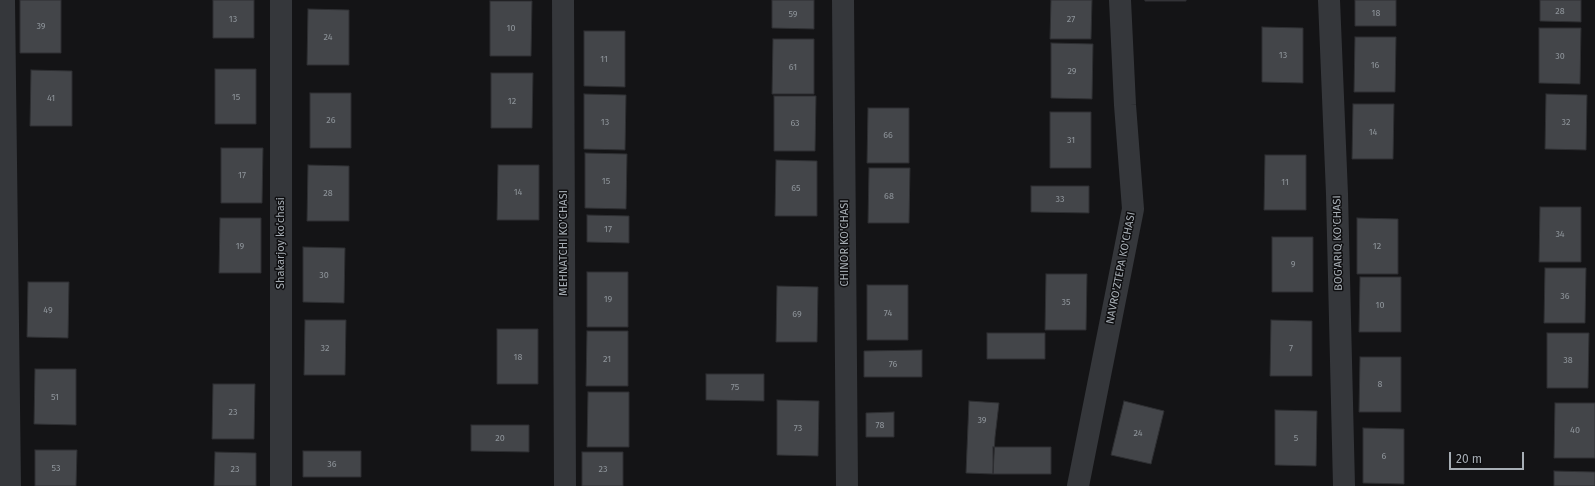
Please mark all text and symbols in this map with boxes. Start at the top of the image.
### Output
house number: 28 [1555,6,1565,16]
house number: 18 [1372,8,1380,18]
house number: 59 [788,9,798,19]
house number: 13 [229,14,237,24]
house number: 27 [1067,14,1075,24]
house number: 39 [36,21,46,31]
house number: 10 [507,23,515,33]
house number: 24 [324,32,332,42]
house number: 13 [1279,50,1287,60]
house number: 30 [1555,51,1565,61]
house number: 11 [600,54,608,64]
house number: 16 [1371,60,1379,70]
house number: 61 [789,62,797,72]
house number: 29 [1067,66,1077,76]
house number: 15 [232,92,240,102]
house number: 41 [47,93,55,103]
house number: 12 [508,96,516,106]
house number: 26 [326,115,336,125]
house number: 13 [601,117,609,127]
house number: 32 [1562,117,1570,127]
house number: 63 [790,118,800,128]
house number: 14 [1369,127,1377,137]
house number: 66 [883,130,893,140]
house number: 31 [1067,135,1075,145]
house number: 17 [238,170,246,180]
house number: 15 [602,176,610,186]
house number: 11 [1281,177,1289,187]
house number: 65 [791,183,801,193]
house number: 14 [514,187,522,197]
house number: 28 [323,188,333,198]
street label: MEHNATCHI KO'CHASI [557,190,571,296]
house number: 68 [884,191,894,201]
house number: 33 [1056,194,1064,204]
street label: BOG'ARIQ KO'CHASI [1331,195,1345,291]
street label: Shakarjoy ko'chasi [274,197,288,289]
street label: CHINOR KO'CHASI [838,199,852,287]
street label: NAVRO'ZTEPA KO'CHASI [1104,211,1138,325]
house number: 17 [604,224,612,234]
house number: 34 [1555,229,1565,239]
house number: 19 [236,241,244,251]
house number: 12 [1373,241,1381,251]
house number: 9 [1291,259,1295,269]
house number: 30 [319,270,329,280]
house number: 36 [1560,291,1570,301]
house number: 19 [604,294,612,304]
house number: 35 [1062,297,1070,307]
house number: 10 [1376,300,1384,310]
house number: 49 [43,305,53,315]
house number: 74 [884,308,892,318]
house number: 69 [792,309,802,319]
house number: 32 [321,343,329,353]
house number: 7 [1289,343,1293,353]
house number: 18 [514,352,522,362]
house number: 21 [603,354,611,364]
house number: 38 [1563,355,1573,365]
house number: 76 [889,359,897,369]
house number: 8 [1378,379,1382,389]
house number: 75 [731,382,739,392]
house number: 51 [51,392,59,402]
house number: 23 [229,407,237,417]
house number: 39 [977,415,987,425]
house number: 78 [876,420,884,430]
house number: 73 [794,423,802,433]
house number: 40 [1570,425,1580,435]
house number: 24 [1134,428,1142,438]
house number: 20 [495,433,505,443]
house number: 5 [1294,433,1298,443]
scale bar [1451,444,1526,470]
house number: 6 [1382,451,1386,461]
text: 20 m [1456,452,1482,466]
house number: 36 [327,459,337,469]
house number: 53 [52,463,60,473]
house number: 23 [231,464,239,474]
house number: 23 [599,464,607,474]

